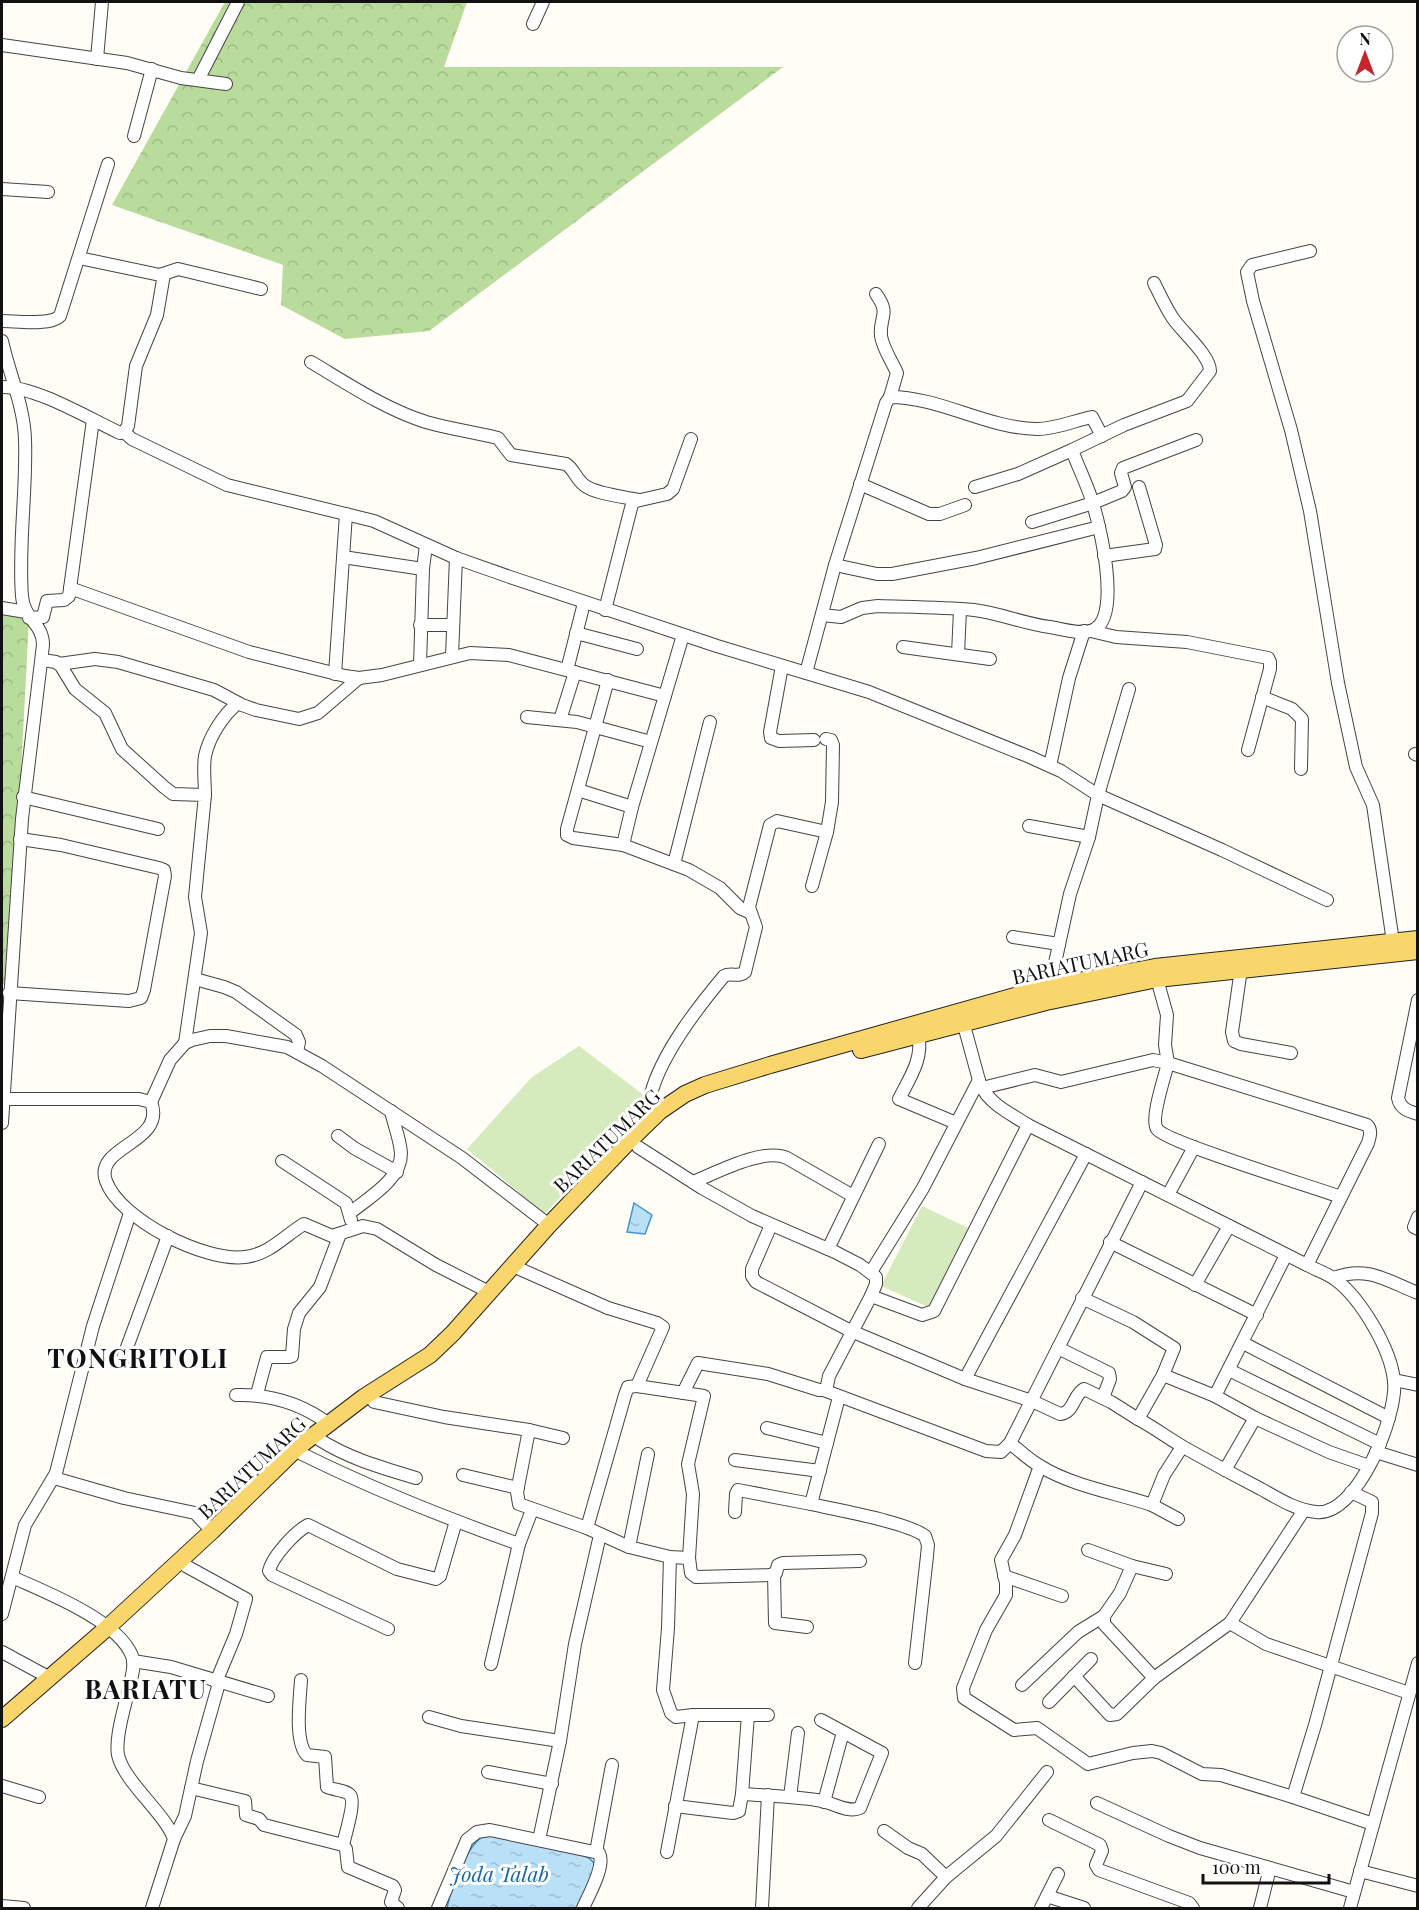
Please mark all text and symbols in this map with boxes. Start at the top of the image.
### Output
north arrow [1335,24,1395,84]
text: N [1359,28,1371,49]
street label: BARIATUMARG [1009,934,1151,990]
street label: BARIATUMARG [547,1082,665,1198]
district label: TONGRITOLI [47,1340,229,1375]
street label: BARIATUMARG [191,1410,311,1524]
district label: BARIATU [84,1671,208,1706]
scale bar [1203,1847,1329,1885]
text: 100 m [1212,1855,1261,1879]
water label: Joda Talab [449,1859,549,1887]

